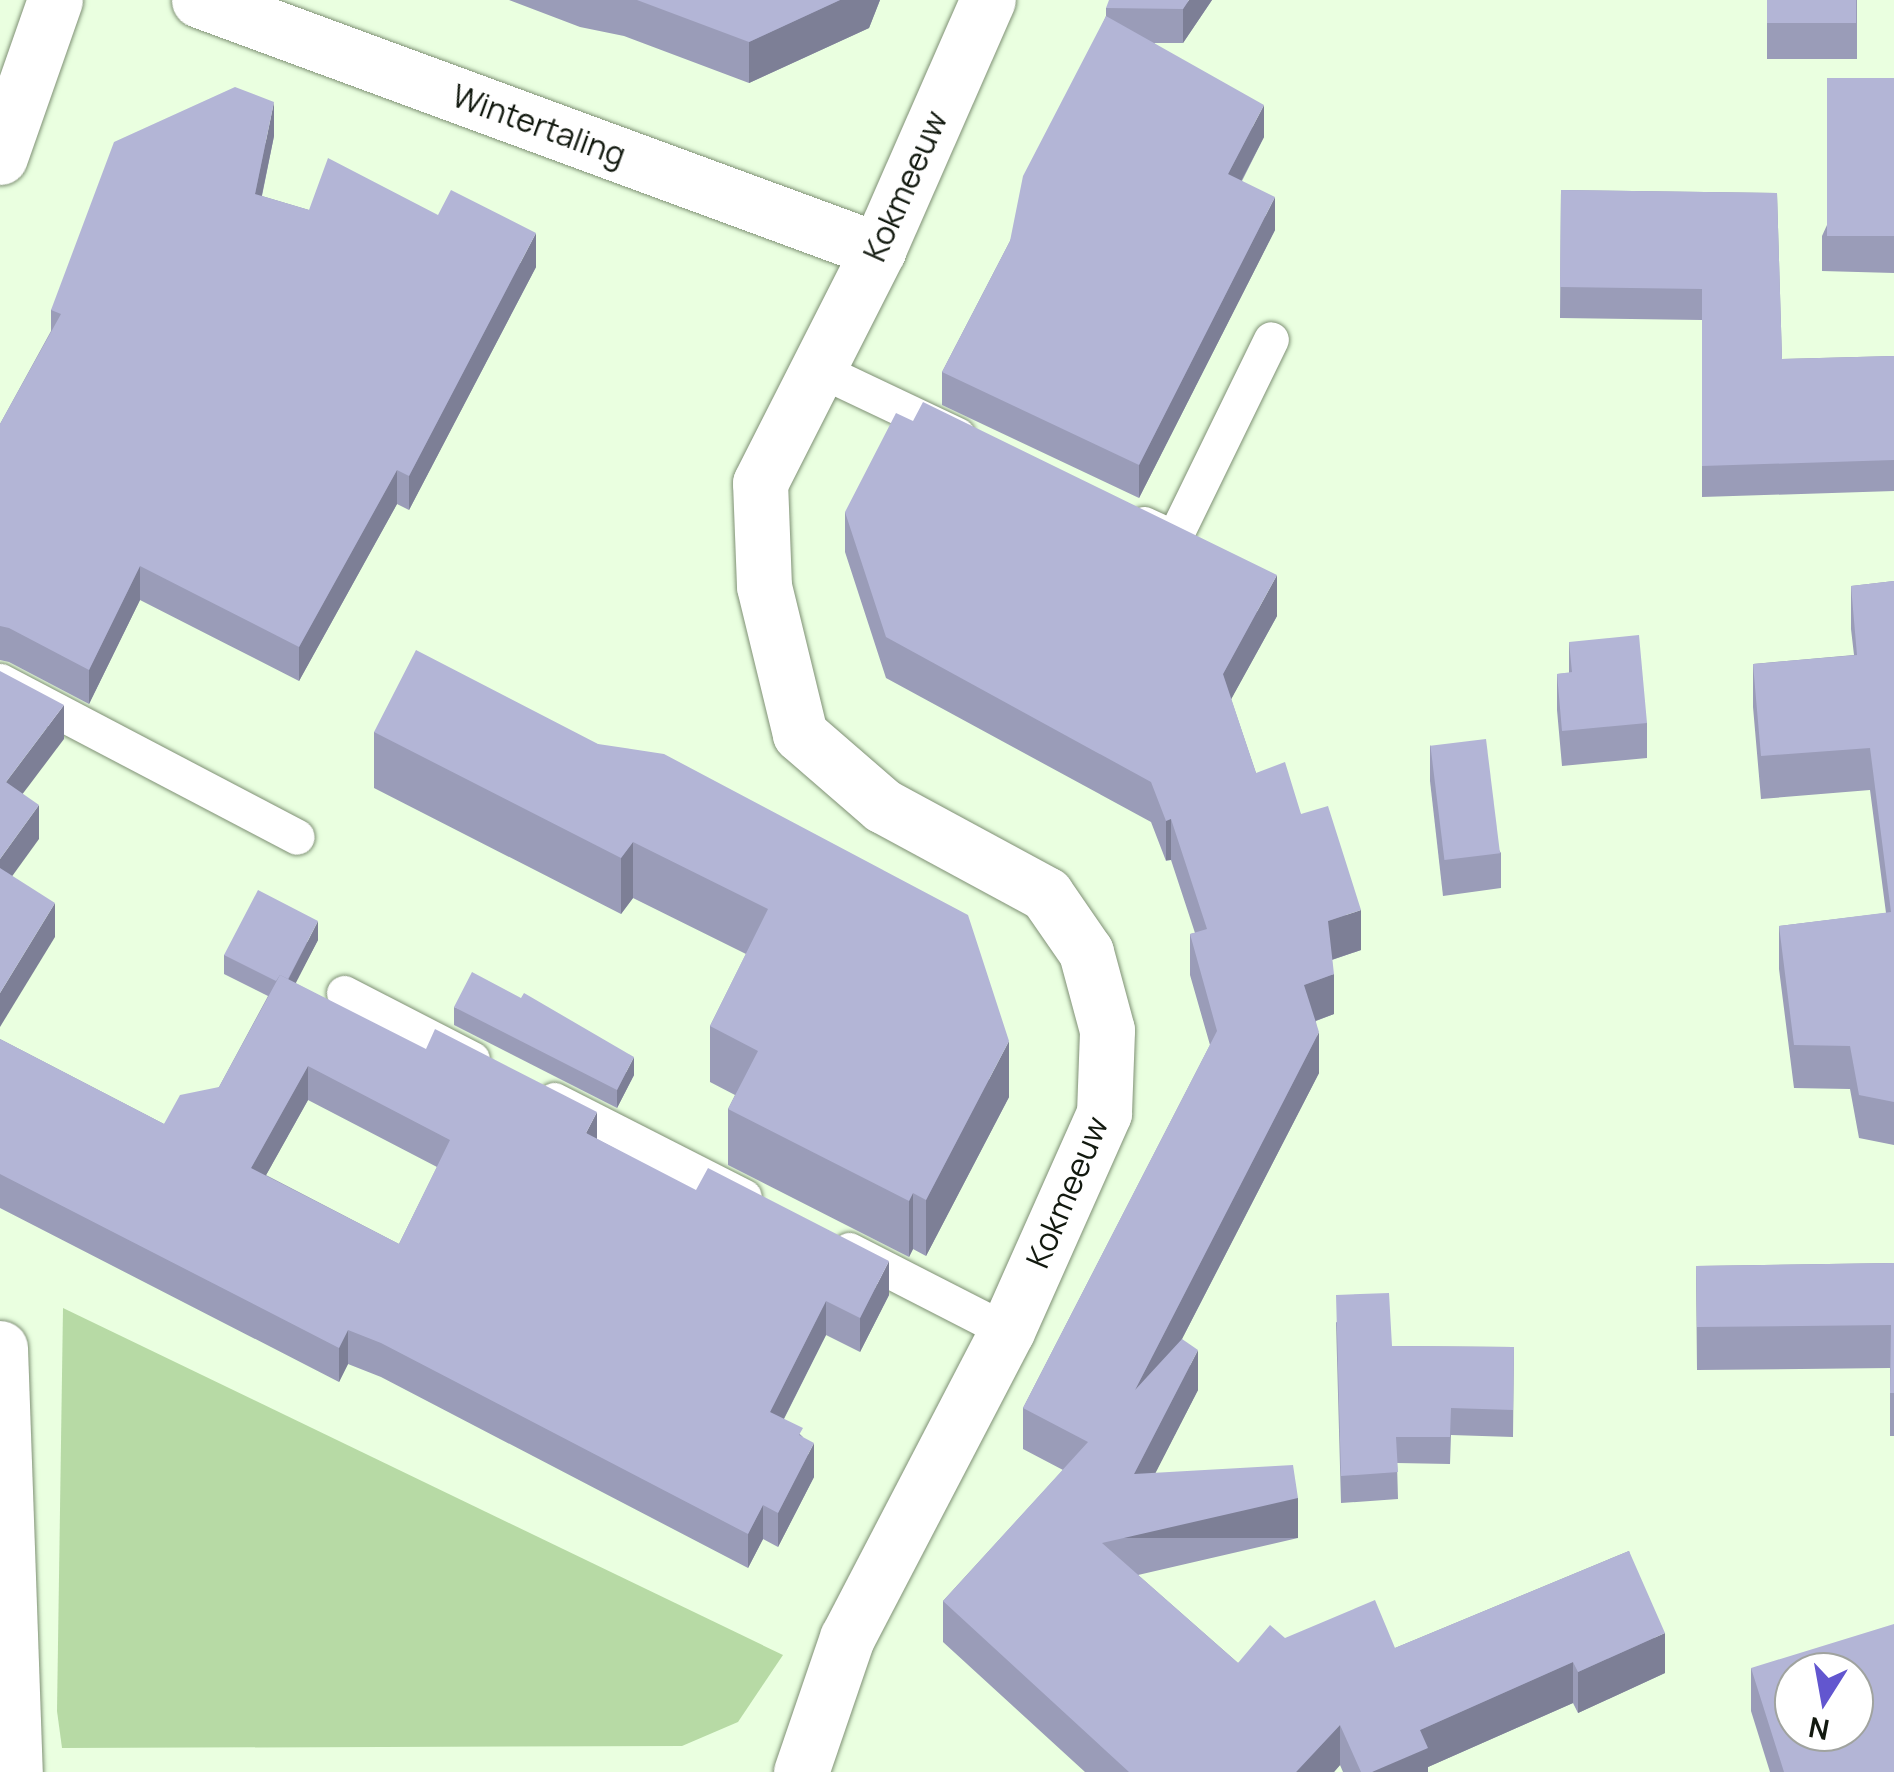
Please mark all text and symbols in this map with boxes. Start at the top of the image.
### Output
street label: Wintertaling [447,76,631,174]
street label: Kokmeeuw [855,105,955,267]
street label: Kokmeeuw [1018,1111,1116,1273]
north arrow [1774,1652,1874,1752]
text: N [1805,1709,1832,1750]

